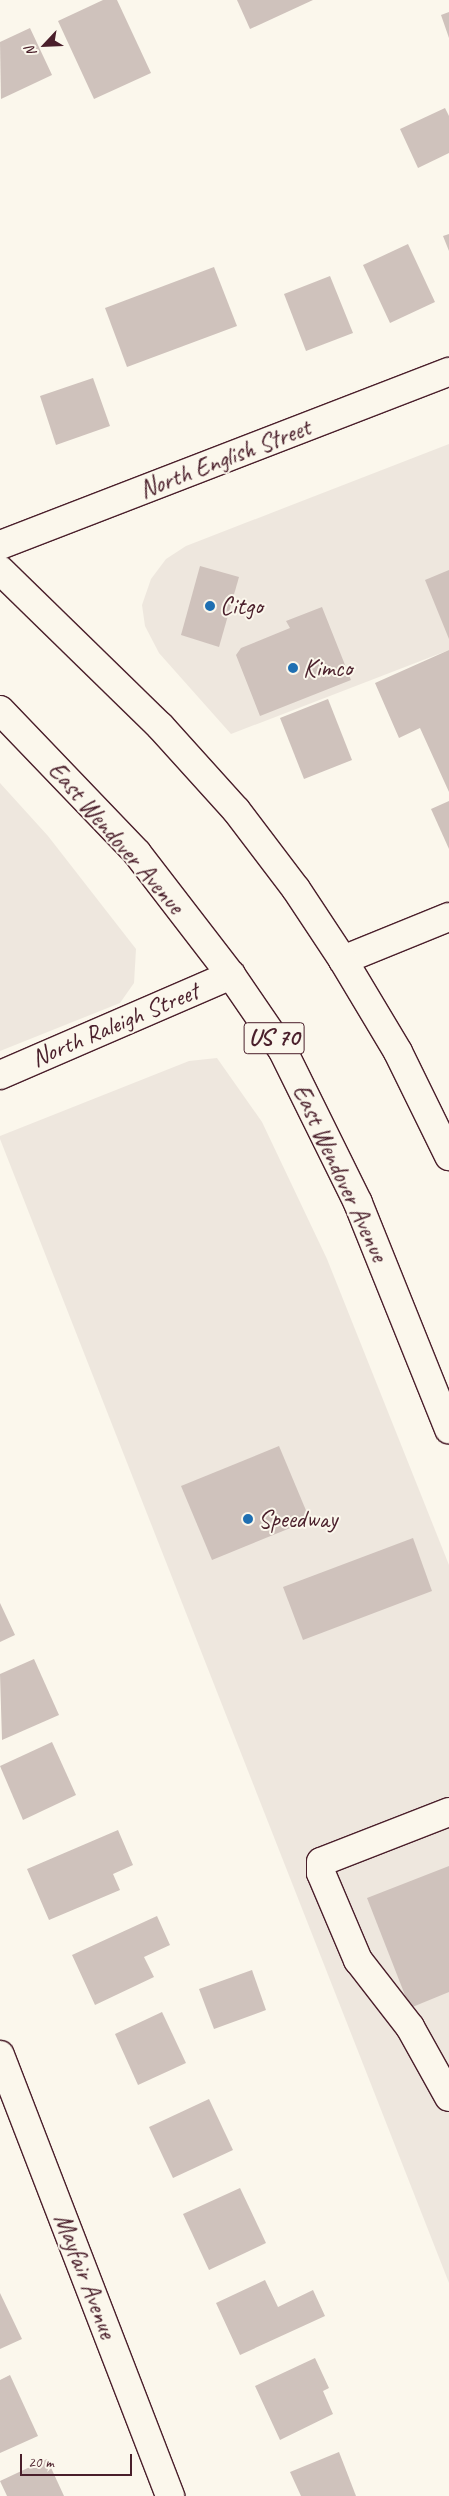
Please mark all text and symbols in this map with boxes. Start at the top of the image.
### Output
north arrow [20,20,70,70]
text: N [21,44,40,59]
street label: North English Street [135,413,315,505]
place label: Citgo [220,591,262,621]
marker: Citgo [204,600,216,612]
place label: Kimco [303,653,352,683]
marker: Kimco [287,662,299,674]
street label: East Wendover Avenue [42,756,190,920]
street label: North Raleigh Street [26,976,204,1074]
road number: US 70 [243,1016,305,1060]
street label: East Wendover Avenue [286,1080,394,1266]
place label: Speedway [258,1504,337,1534]
marker: Speedway [242,1513,254,1525]
street label: Mayfair Avenue [47,2209,123,2343]
scale bar [22,2444,135,2476]
text: 20 m [28,2453,54,2472]

